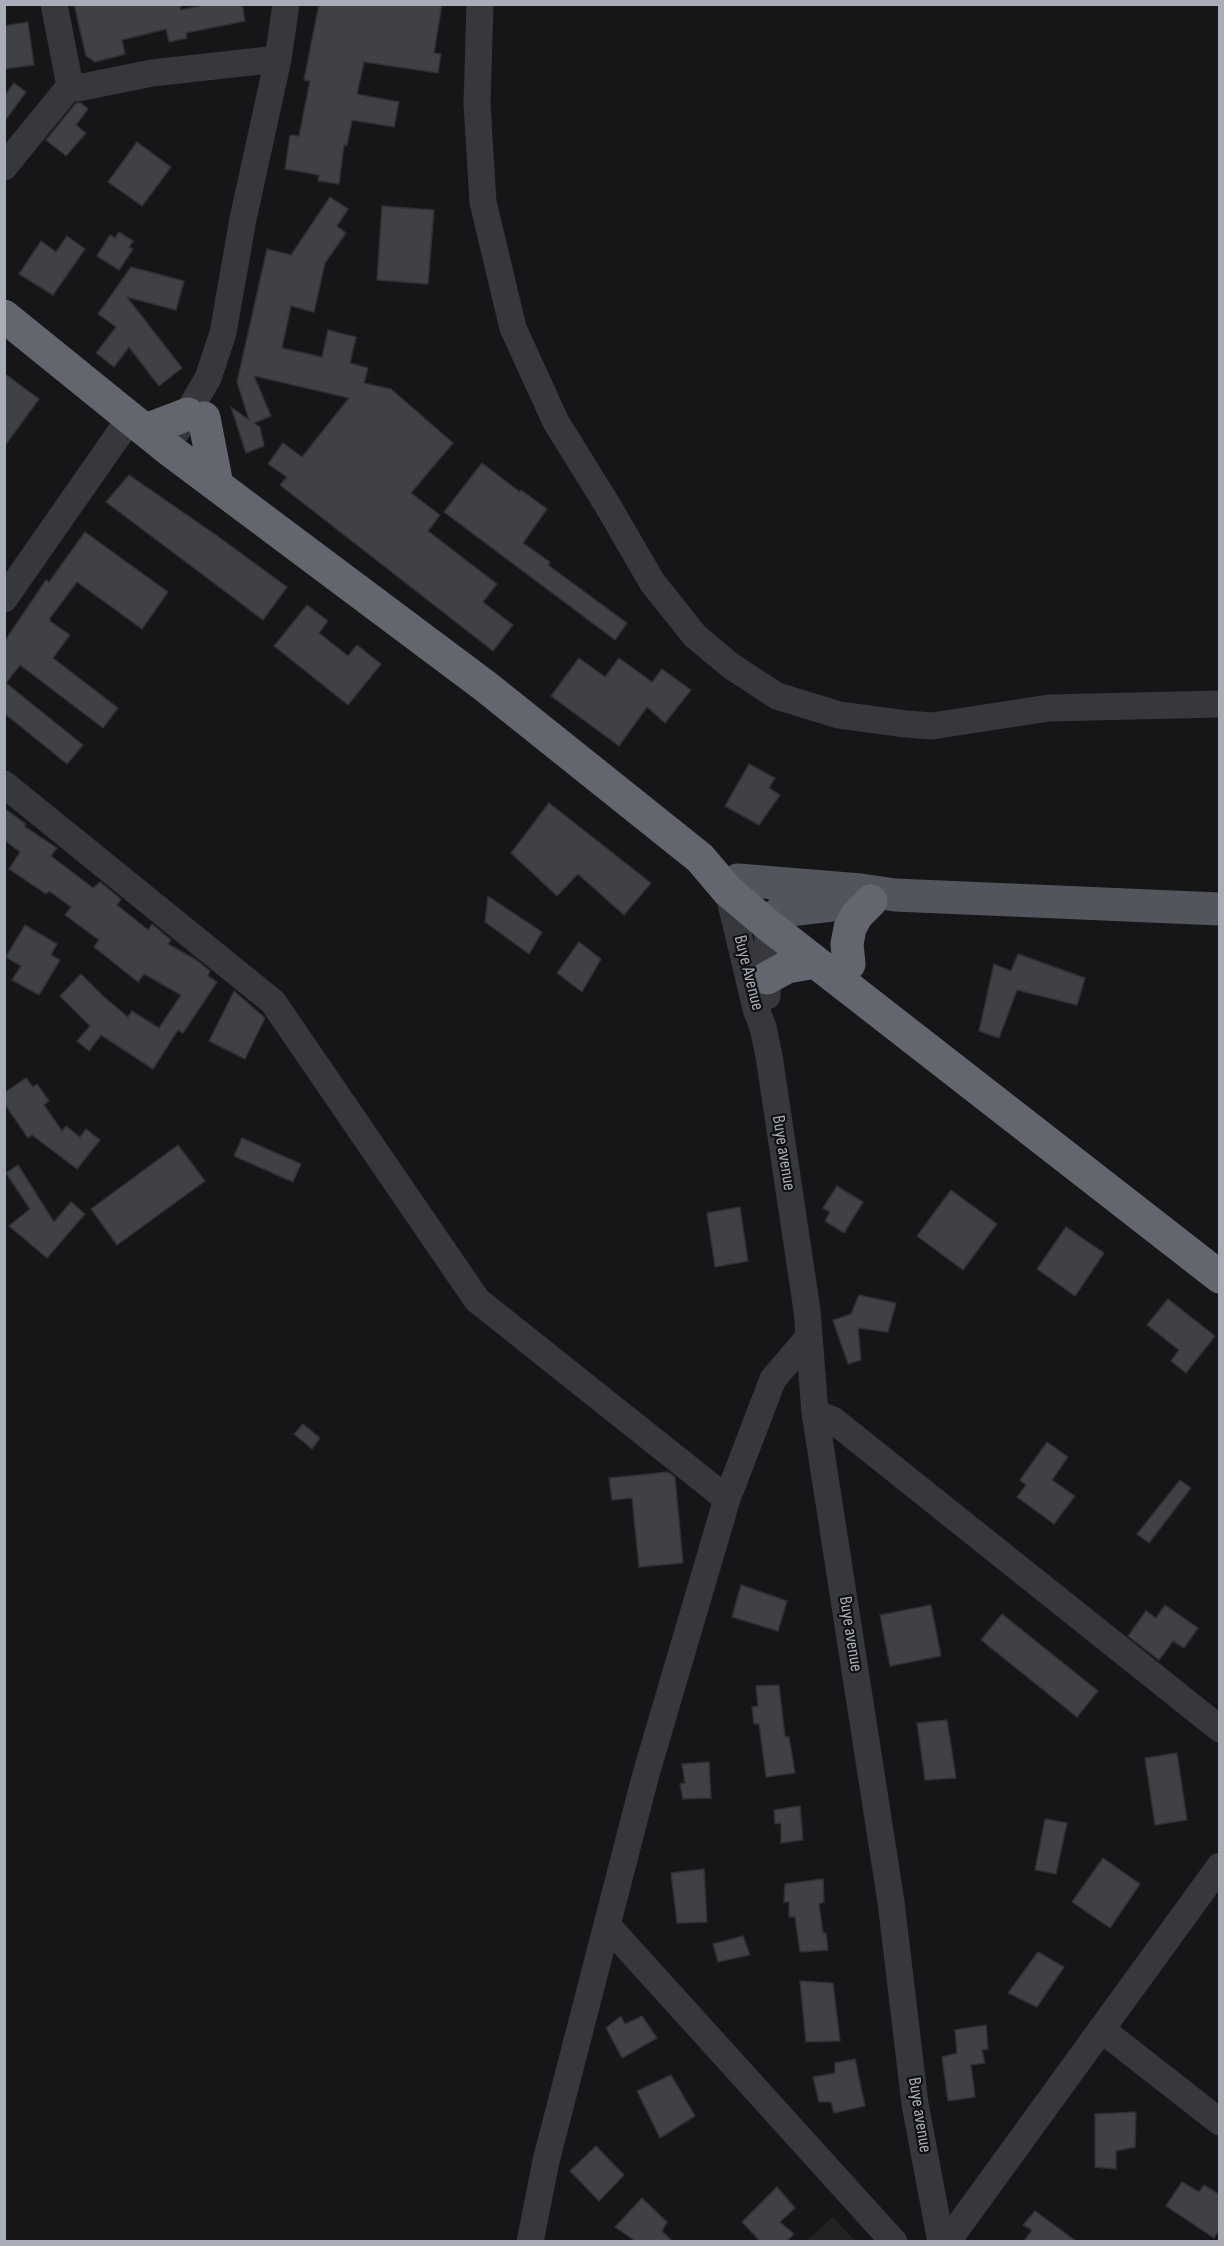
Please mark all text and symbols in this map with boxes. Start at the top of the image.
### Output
street label: Buye Avenue [728,933,768,1013]
street label: Buye avenue [766,1114,800,1192]
street label: Buye avenue [833,1595,867,1673]
street label: Buye avenue [902,2076,936,2154]

